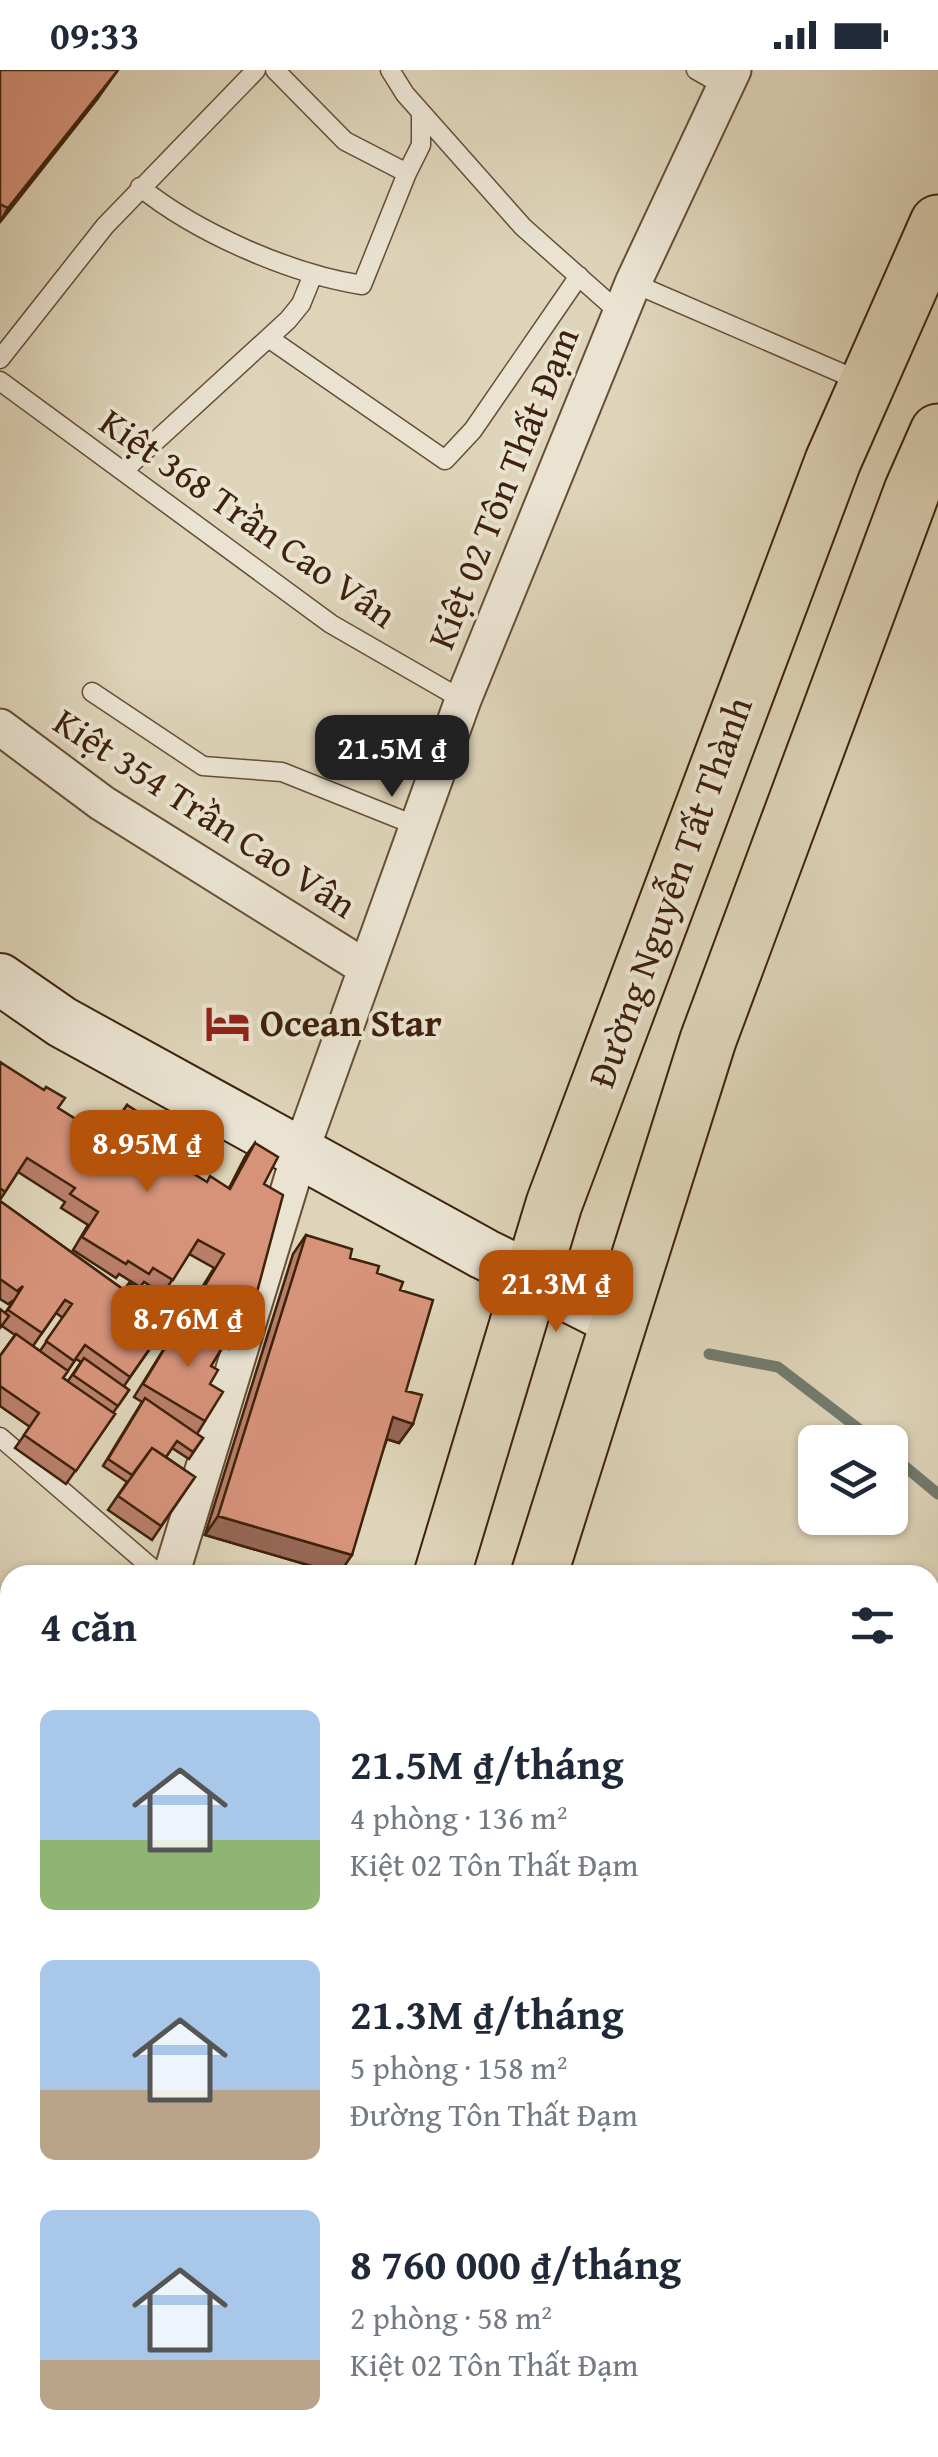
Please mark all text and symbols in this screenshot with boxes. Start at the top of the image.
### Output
text: 09:33 [50,7,140,63]
street label: Kiệt 02 Tôn Thất Đạm [412,318,592,657]
street label: Kiệt 368 Trần Cao Vân [89,394,408,641]
street label: Đường Nguyễn Tất Thành [572,689,766,1095]
street label: Kiệt 354 Trần Cao Vân [43,693,368,931]
pin: 21.5M ₫ [300,715,484,800]
text: 21.5M ₫ [337,724,447,771]
place label: Ocean Star [260,994,442,1050]
hotel icon: Ocean Star [203,999,251,1047]
pin: 8.95M ₫ [55,1110,239,1195]
text: 8.95M ₫ [92,1119,202,1166]
pin: 21.3M ₫ [464,1250,648,1335]
text: 21.3M ₫ [501,1259,611,1306]
pin: 8.76M ₫ [96,1285,280,1370]
text: 8.76M ₫ [133,1294,243,1341]
map controls [798,1425,908,1535]
button: layers [798,1425,908,1535]
text: 4 căn [40,1595,137,1656]
icon: filters [845,1598,900,1653]
text: 21.5M ₫/tháng [350,1733,624,1794]
icon: home [120,1750,240,1870]
text: 4 phòng · 136 m² [350,1794,568,1841]
text: Kiệt 02 Tôn Thất Đạm [350,1841,639,1888]
text: 21.3M ₫/tháng [350,1983,624,2044]
icon: home [120,2000,240,2120]
text: 5 phòng · 158 m² [350,2044,568,2091]
text: Đường Tôn Thất Đạm [350,2091,638,2138]
text: 8 760 000 ₫/tháng [350,2233,681,2294]
icon: home [120,2250,240,2370]
text: 2 phòng · 58 m² [350,2294,552,2341]
text: Kiệt 02 Tôn Thất Đạm [350,2341,639,2388]

